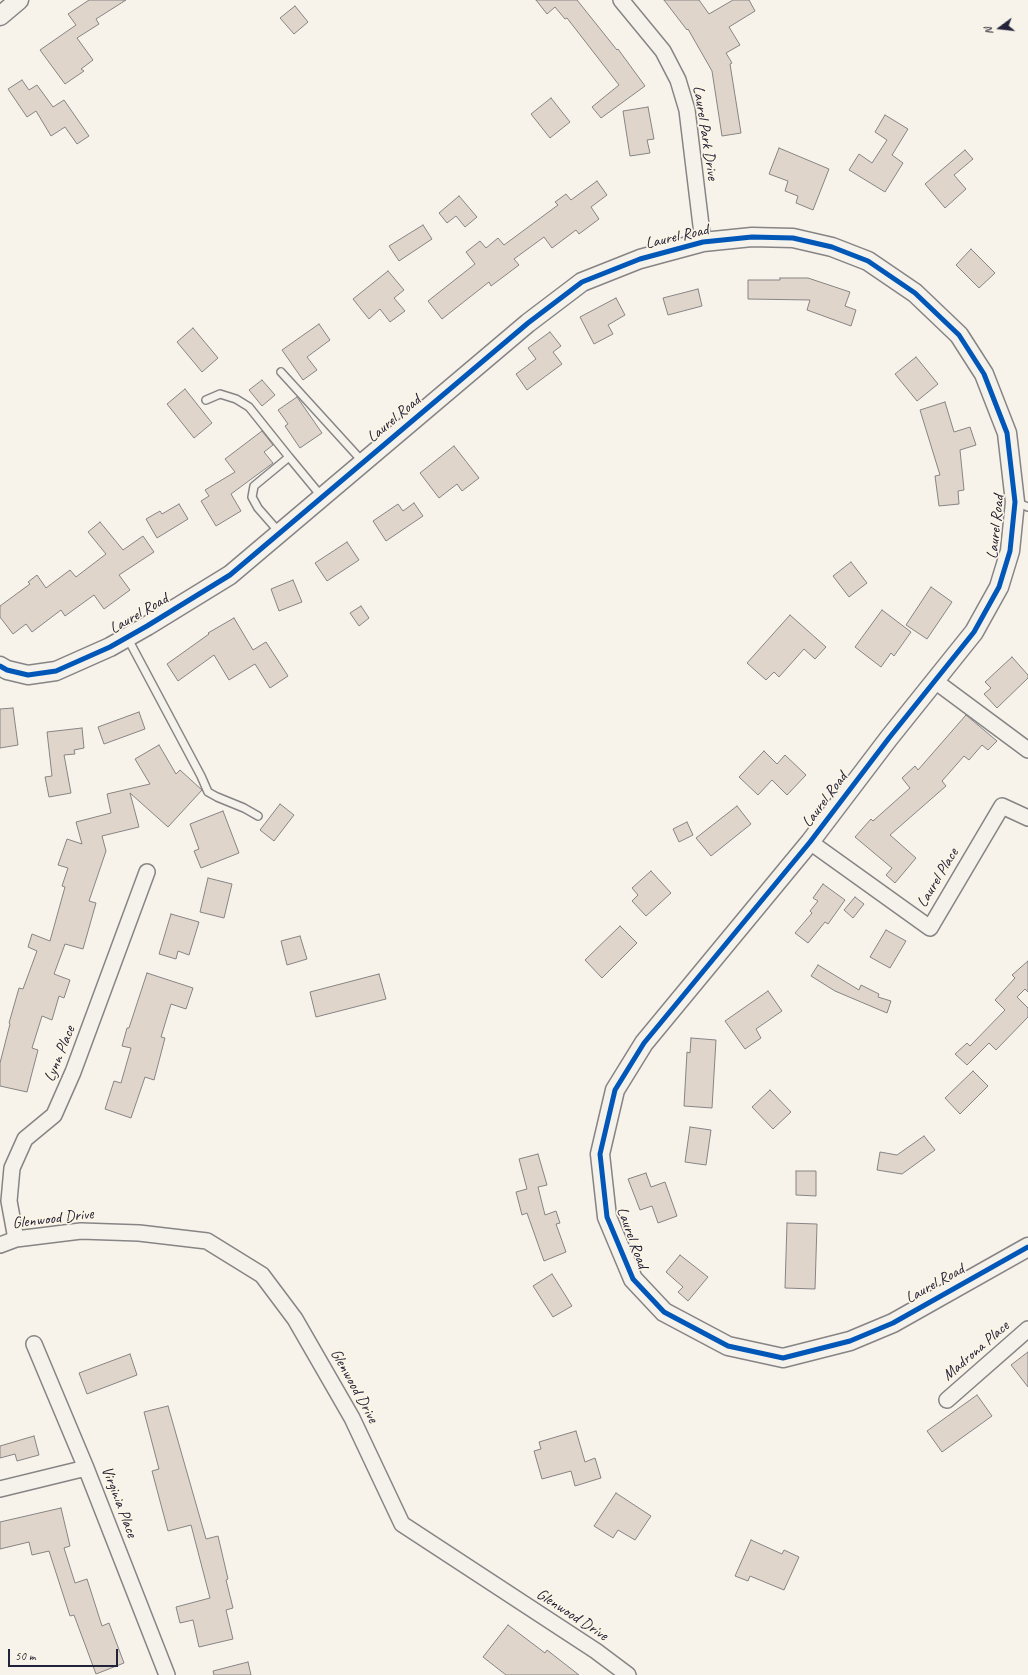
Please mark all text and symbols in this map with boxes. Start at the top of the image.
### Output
north arrow [980,8,1020,48]
text: N [981,26,996,36]
street label: Laurel Park Drive [688,84,722,182]
street label: Laurel Road [644,220,710,254]
street label: Laurel Road [363,391,425,447]
street label: Laurel Road [983,494,1009,560]
street label: Laurel Road [106,590,172,638]
street label: Laurel Road [798,769,852,831]
street label: Laurel Place [913,845,963,911]
street label: Lynn Place [40,1023,80,1085]
street label: Glenwood Drive [11,1205,95,1233]
street label: Laurel Road [612,1205,652,1271]
street label: Laurel Road [902,1260,968,1308]
street label: Madrona Place [939,1317,1013,1385]
street label: Glenwood Drive [326,1346,382,1426]
street label: Virginia Place [97,1464,141,1540]
street label: Glenwood Drive [533,1585,611,1645]
scale bar [10,1641,120,1667]
text: 50 m [15,1648,35,1664]

